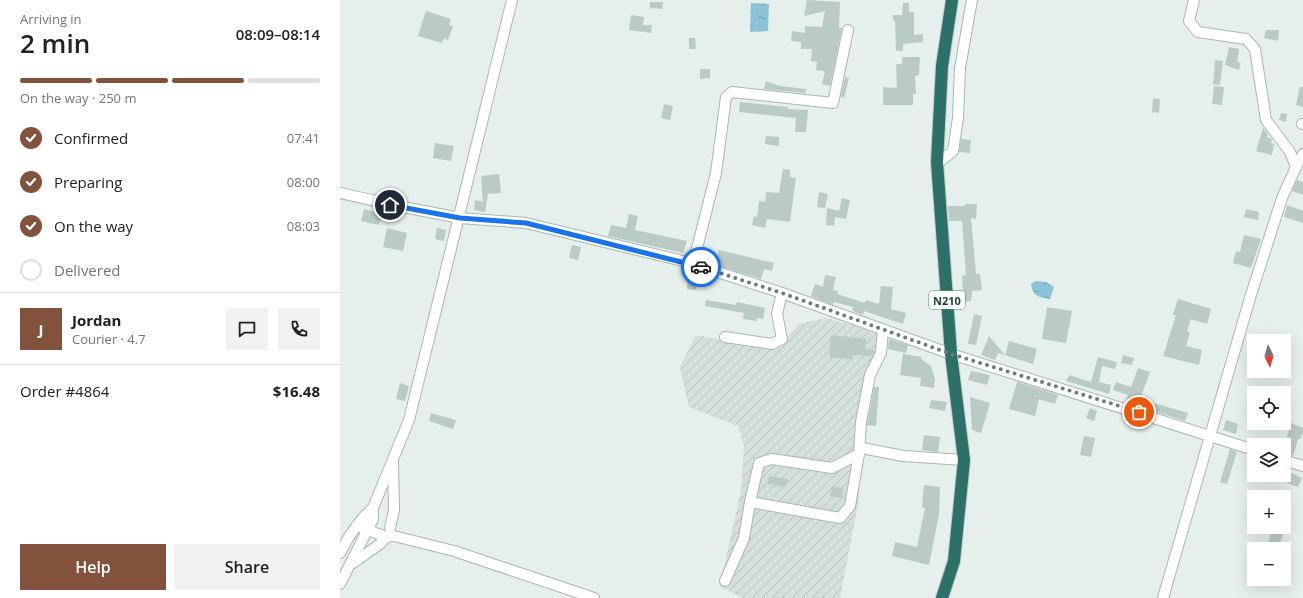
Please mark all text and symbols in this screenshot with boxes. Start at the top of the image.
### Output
text: Arriving in [20,10,82,28]
text: 08:09–08:14 [236,24,320,44]
text: 2 min [20,25,90,61]
text: On the way · 250 m [20,89,136,107]
icon: check [20,127,42,149]
text: Confirmed [54,128,128,148]
text: 07:41 [287,129,320,147]
icon: check [20,171,42,193]
text: Preparing [54,172,122,192]
text: 08:00 [287,173,320,191]
pin [373,188,407,222]
icon: home [379,194,401,216]
icon: check [20,215,42,237]
text: On the way [54,216,133,236]
text: 08:03 [287,217,320,235]
courier [681,247,721,287]
icon: car [690,256,712,278]
text: Delivered [54,260,121,280]
road number: N210 [929,291,965,309]
button: chat [226,308,268,350]
button: phone [278,308,320,350]
text: Jordan [72,310,121,330]
text: J [39,319,43,339]
text: Courier · 4.7 [72,330,146,348]
north arrow [1247,334,1291,378]
map controls [1247,334,1291,586]
text: Order #4864 [20,381,109,401]
text: $16.48 [273,381,320,401]
button: locate [1247,386,1291,430]
pin [1122,395,1156,429]
icon: bag [1128,401,1150,423]
button: layers [1247,438,1291,482]
button: + [1247,490,1291,534]
button: − [1247,542,1291,586]
button: Help [20,544,166,590]
button: Share [174,544,320,590]

